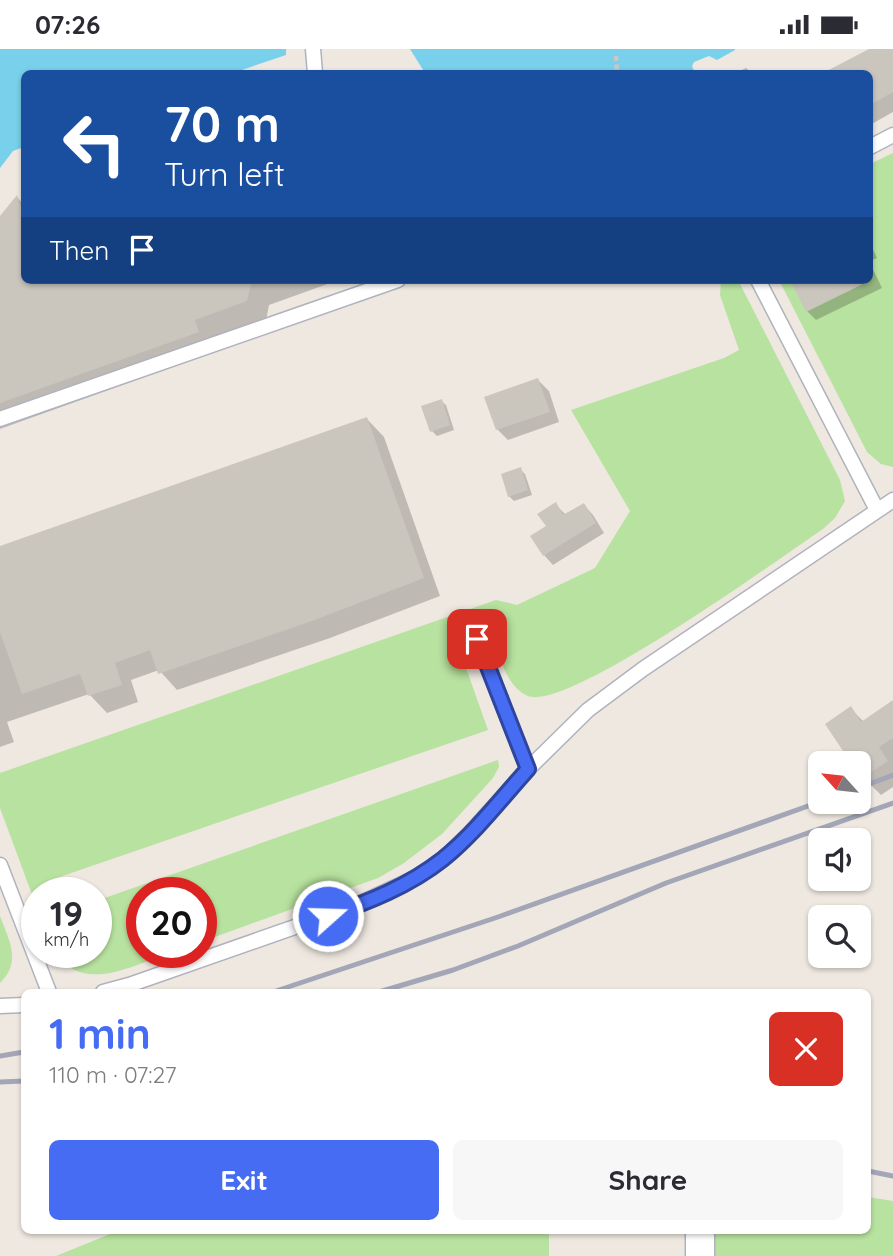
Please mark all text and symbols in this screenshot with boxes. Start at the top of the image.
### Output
text: 07:26 [35,8,100,41]
text: 70 m [164,93,280,154]
icon: left [49,98,140,189]
text: Turn left [164,154,285,194]
icon: arrive [123,231,161,269]
text: Then [49,234,109,267]
pin [447,609,507,669]
icon: arrive [458,620,496,658]
north arrow [808,751,872,814]
map controls [808,751,871,968]
button: sound [808,828,871,891]
speed limit sign: 20 [126,877,217,968]
position arrow [291,879,365,953]
text: 19 [50,891,83,935]
button: search [808,905,871,968]
text: km/h [44,928,89,951]
text: 1 min [49,1007,151,1060]
button: close [769,1012,843,1086]
text: 110 m · 07:27 [49,1060,177,1089]
button: Exit [49,1140,439,1220]
button: Share [453,1140,843,1220]

